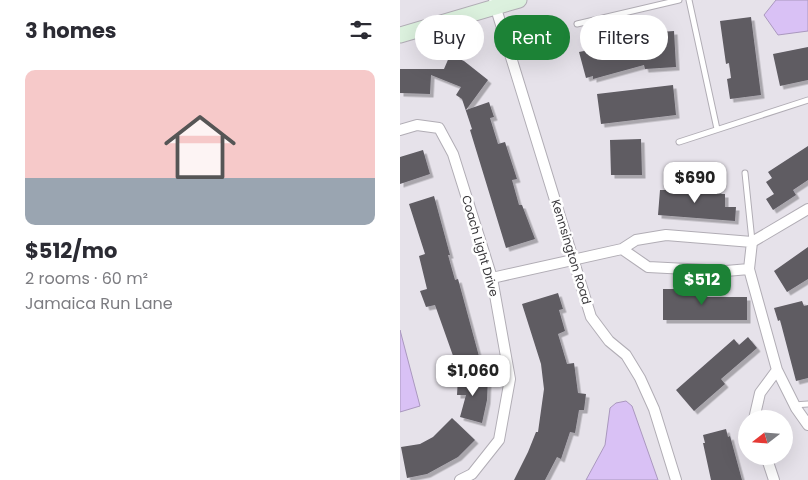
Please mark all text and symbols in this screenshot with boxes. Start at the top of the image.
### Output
chip: Buy [415,15,484,60]
chip: Rent [494,15,570,60]
chip: Filters [580,15,668,60]
text: 3 homes [25,16,117,45]
icon: filters [347,16,375,44]
icon: home [155,102,245,192]
pin: $690 [665,162,725,204]
text: $690 [675,166,716,189]
street label: Coach Light Drive [458,193,503,299]
street label: Kennsington Road [547,197,596,307]
text: $512/mo [25,236,117,265]
pin: $512 [672,264,732,306]
text: 2 rooms · 60 m² [25,267,148,290]
text: $512 [684,268,720,291]
text: Jamaica Run Lane [25,292,173,315]
pin: $1,060 [432,354,514,397]
text: $1,060 [447,359,499,382]
north arrow [738,410,792,465]
map controls [738,410,793,465]

